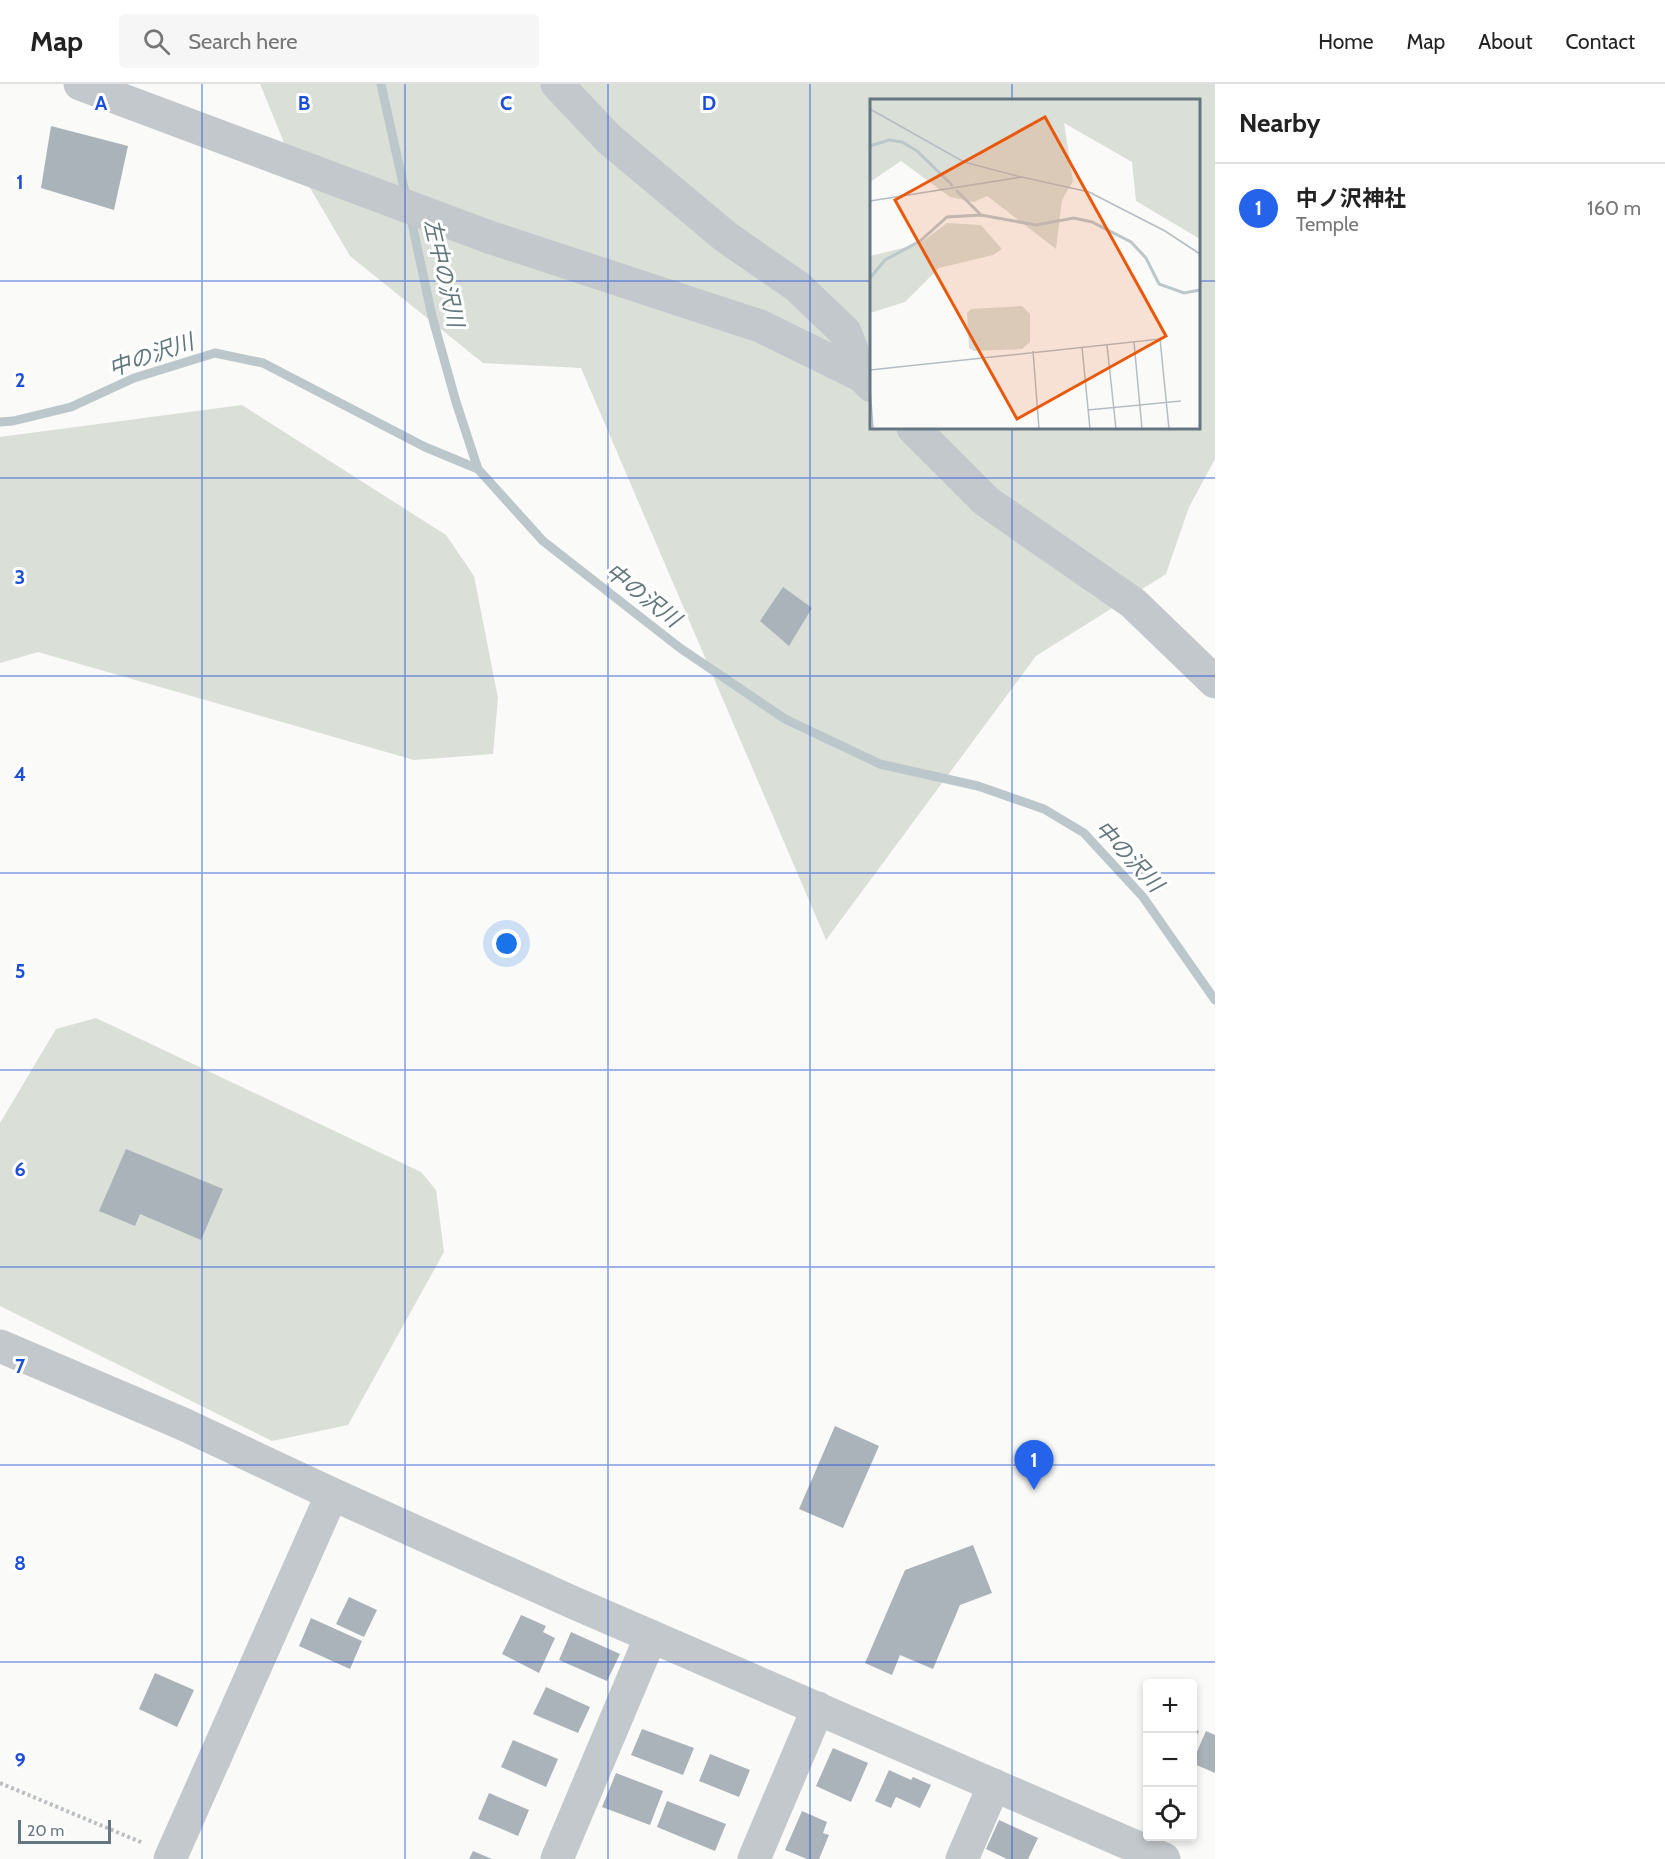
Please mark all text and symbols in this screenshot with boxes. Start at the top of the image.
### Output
search box [119,14,539,68]
text: Map [30,24,83,58]
icon: search [140,25,173,58]
text: Search here [188,28,297,55]
text: Home [1318,29,1374,54]
text: Map [1407,29,1445,54]
text: About [1478,29,1532,54]
text: Contact [1565,29,1635,54]
text: A [95,91,108,115]
text: B [298,91,310,115]
text: C [500,91,512,115]
text: D [702,91,716,115]
inset map [870,99,1200,429]
text: Nearby [1239,107,1320,139]
text: 1 [16,170,24,194]
text: 中ノ沢神社 [1296,185,1406,212]
text: 1 [1255,196,1262,220]
text: 160 m [1587,196,1641,220]
text: Temple [1296,212,1359,236]
water label: 左中の沢川 [418,216,470,332]
water label: 中の沢川 [105,327,199,382]
text: 2 [15,368,25,392]
water label: 中の沢川 [600,557,688,634]
text: 3 [15,565,25,589]
text: 4 [14,762,26,786]
water label: 中の沢川 [1089,815,1170,899]
your location [492,929,521,958]
text: 5 [15,959,25,983]
text: 6 [14,1157,26,1181]
text: 7 [15,1354,26,1378]
pin: 1 [1014,1440,1054,1490]
text: 8 [14,1551,26,1575]
map controls [1143,1679,1197,1841]
button: + [1143,1679,1197,1733]
button: − [1143,1733,1197,1787]
text: 9 [14,1748,26,1772]
button: locate [1143,1787,1197,1841]
scale bar [18,1817,111,1844]
text: 20 m [27,1821,64,1840]

